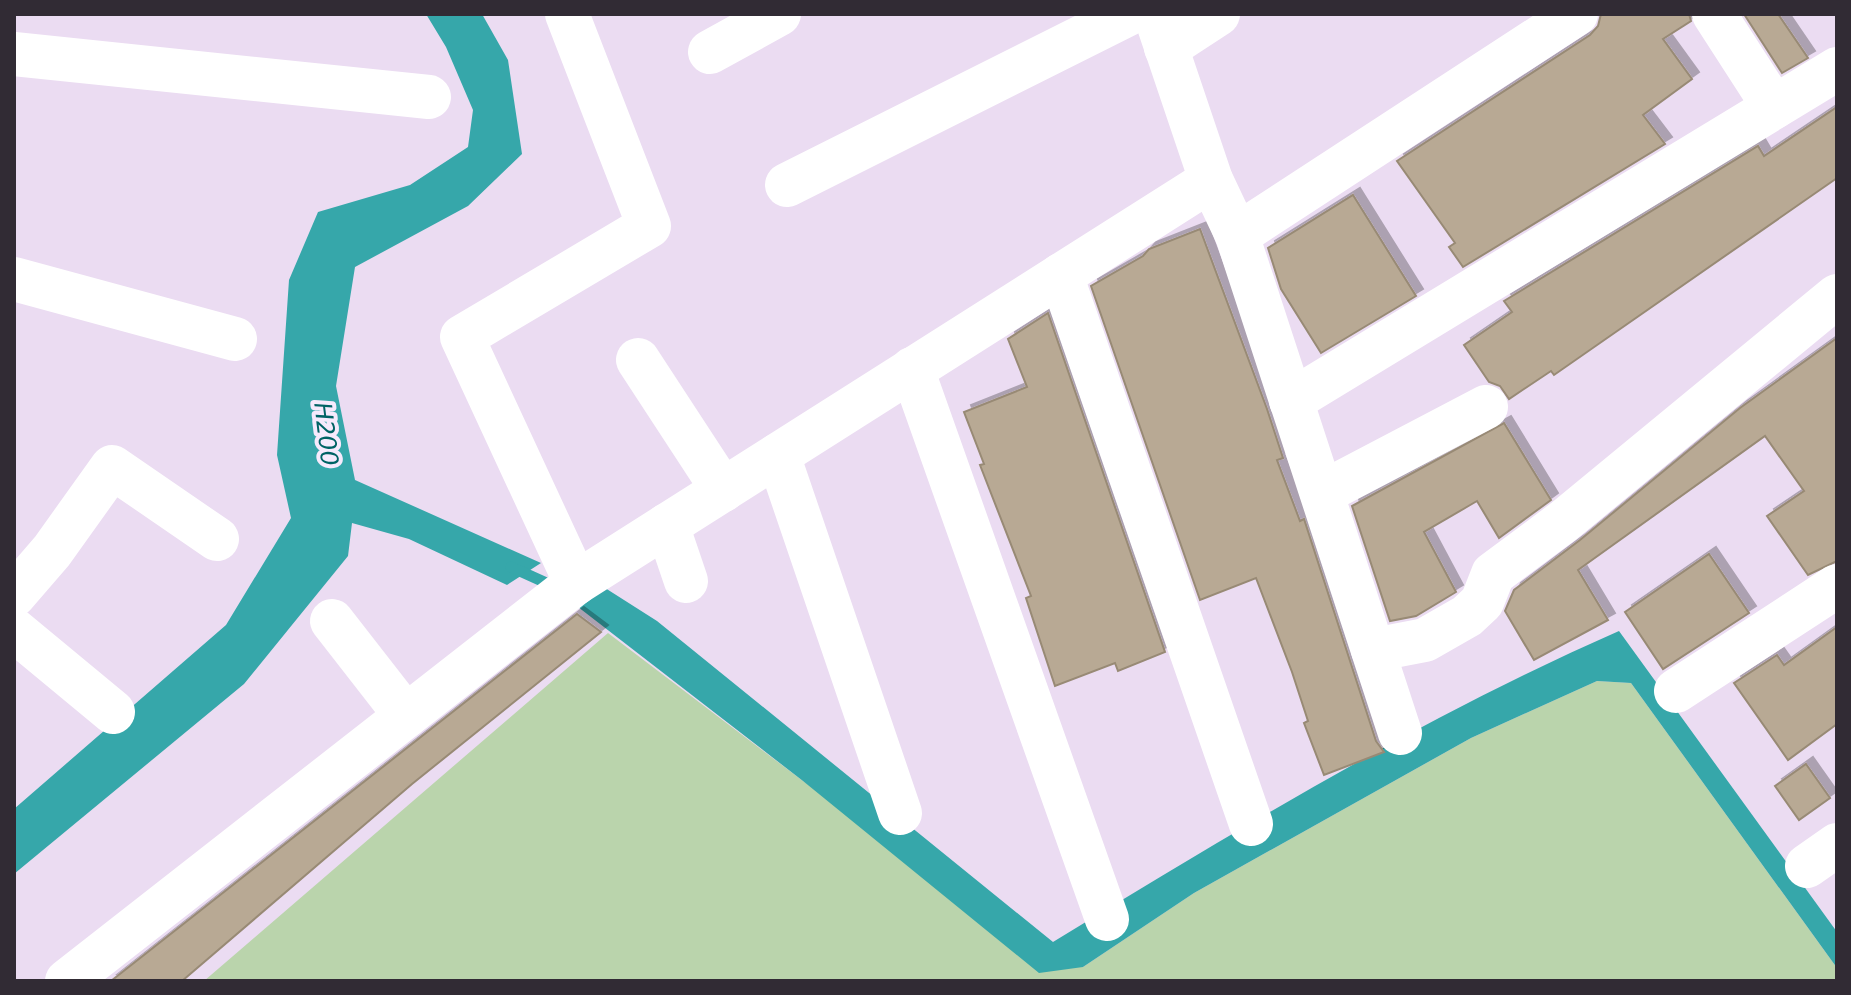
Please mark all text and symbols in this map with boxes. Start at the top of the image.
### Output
water label: H200 [308,401,344,467]

